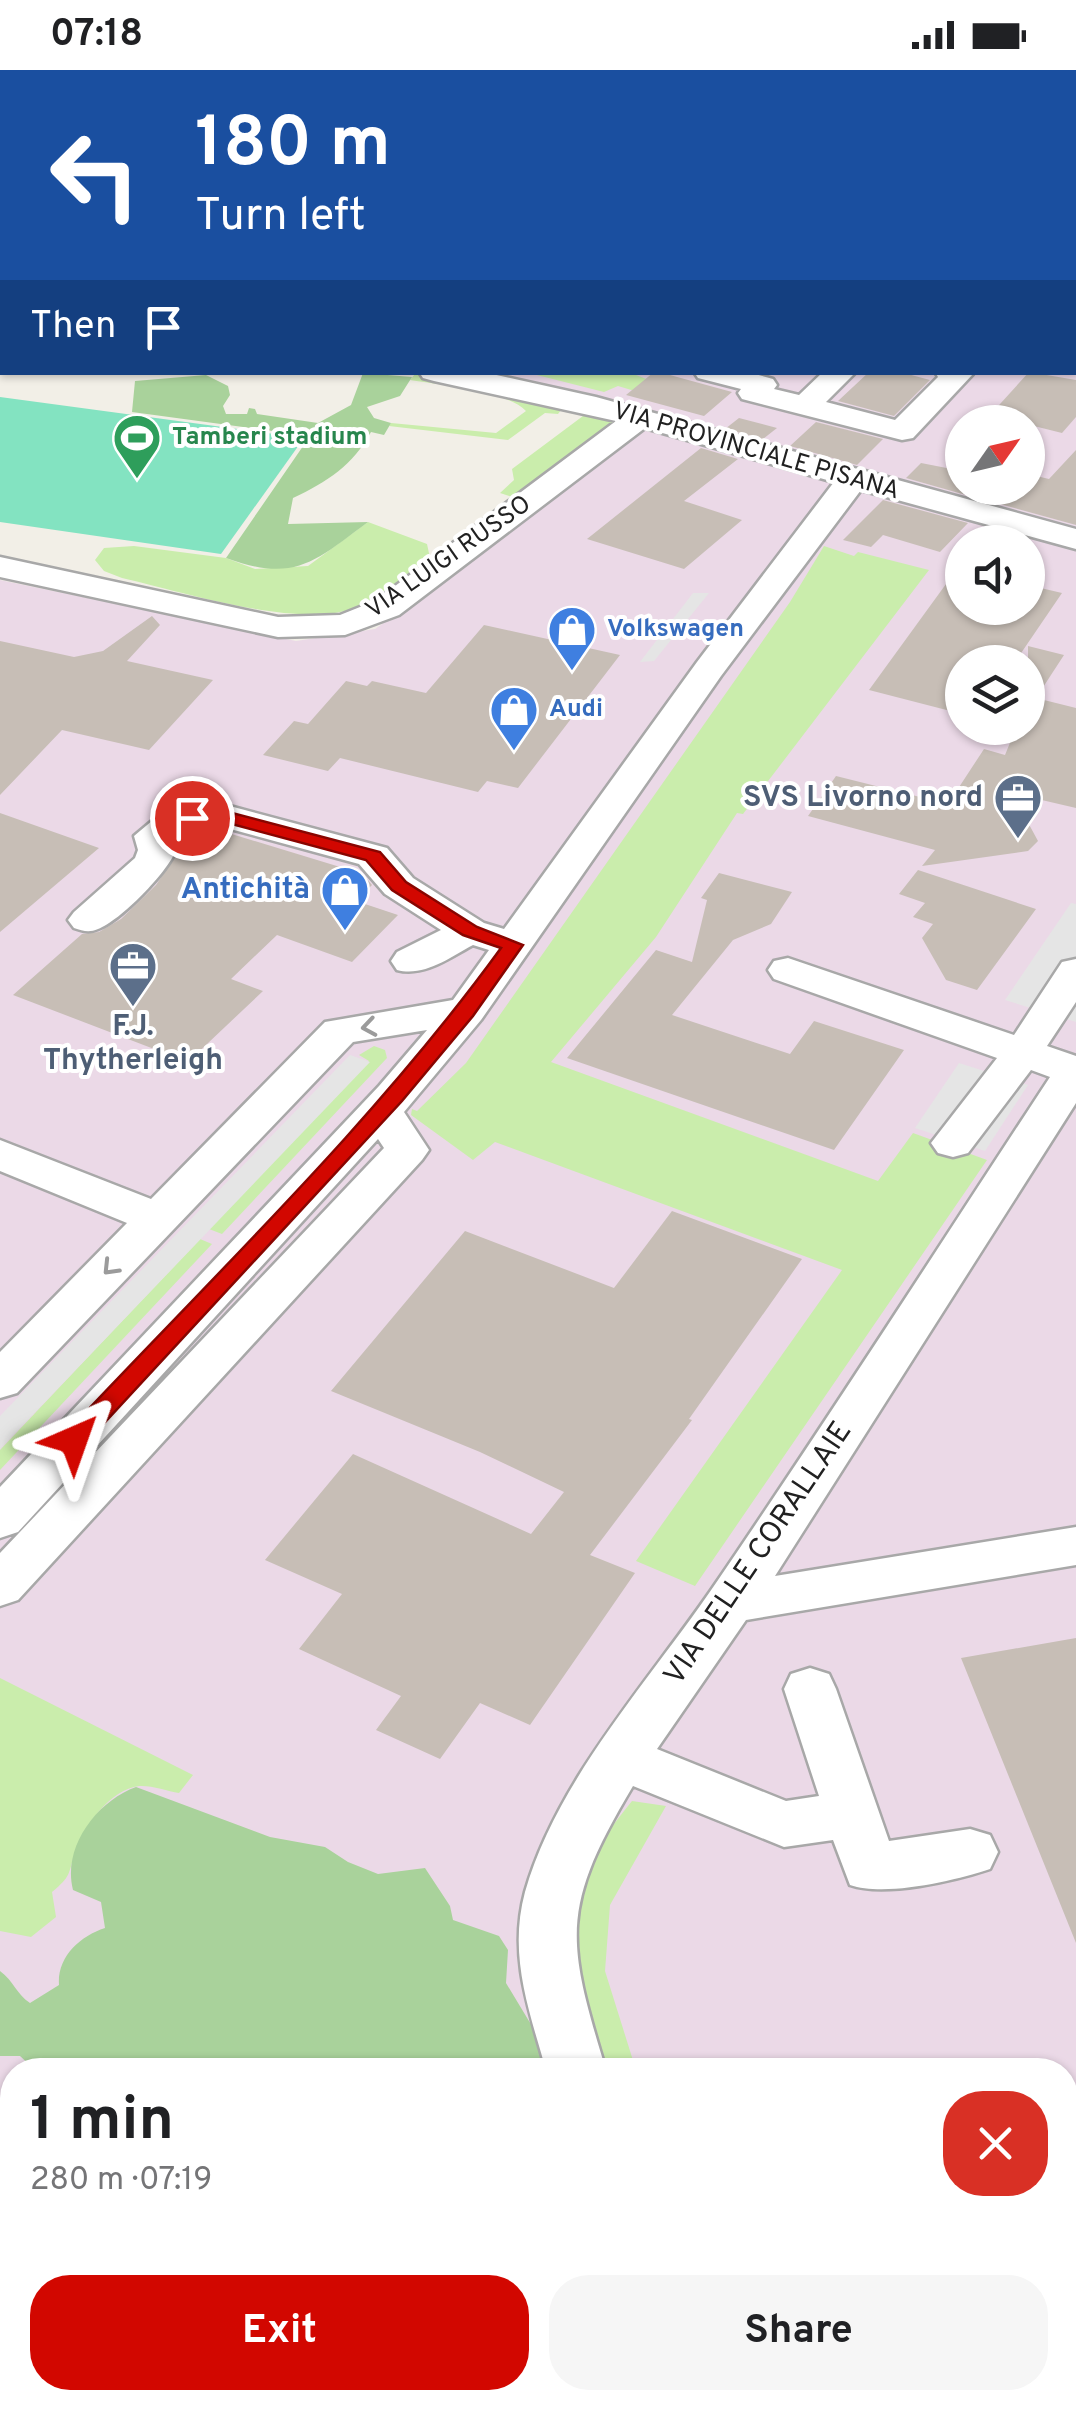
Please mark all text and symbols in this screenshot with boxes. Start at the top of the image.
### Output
text: 07:18 [50,11,143,60]
text: 180 m [195,102,391,191]
icon: left [30,110,160,240]
text: Turn left [195,189,366,246]
icon: arrive [136,300,191,355]
text: Then [30,303,116,352]
street label: VIA PROVINCIALE PISANA [609,396,903,508]
north arrow [945,405,1045,505]
map controls [945,405,1045,745]
sports icon: Tamberi stadium [111,412,163,480]
place label: Tamberi stadium [172,422,367,454]
street label: VIA LUIGI RUSSO [360,489,538,627]
button: sound [945,525,1045,625]
shop icon: Volkswagen [546,604,598,672]
place label: Volkswagen [607,614,744,646]
button: layers [945,645,1045,745]
shop icon: Audi [488,684,540,752]
place label: Audi [549,694,603,726]
office icon: SVS Livorno nord [992,772,1044,840]
pin [150,776,235,861]
place label: SVS Livorno nord [743,780,983,817]
icon: arrive [165,791,220,846]
shop icon: Antichità [319,864,371,932]
place label: Antichità [181,872,310,909]
office icon: F.J. Thytherleigh [107,940,159,1008]
place label: F.J. Thytherleigh [43,1009,223,1080]
one-way arrow [361,1015,378,1036]
one-way arrow [104,1256,122,1274]
position arrow [22,1388,126,1492]
street label: VIA DELLE CORALLAIE [657,1415,861,1693]
text: 1 min [30,2085,174,2161]
button: close [943,2091,1048,2196]
text: 280 m · 07:19 [30,2161,212,2201]
button: Exit [30,2275,529,2390]
button: Share [549,2275,1048,2390]

